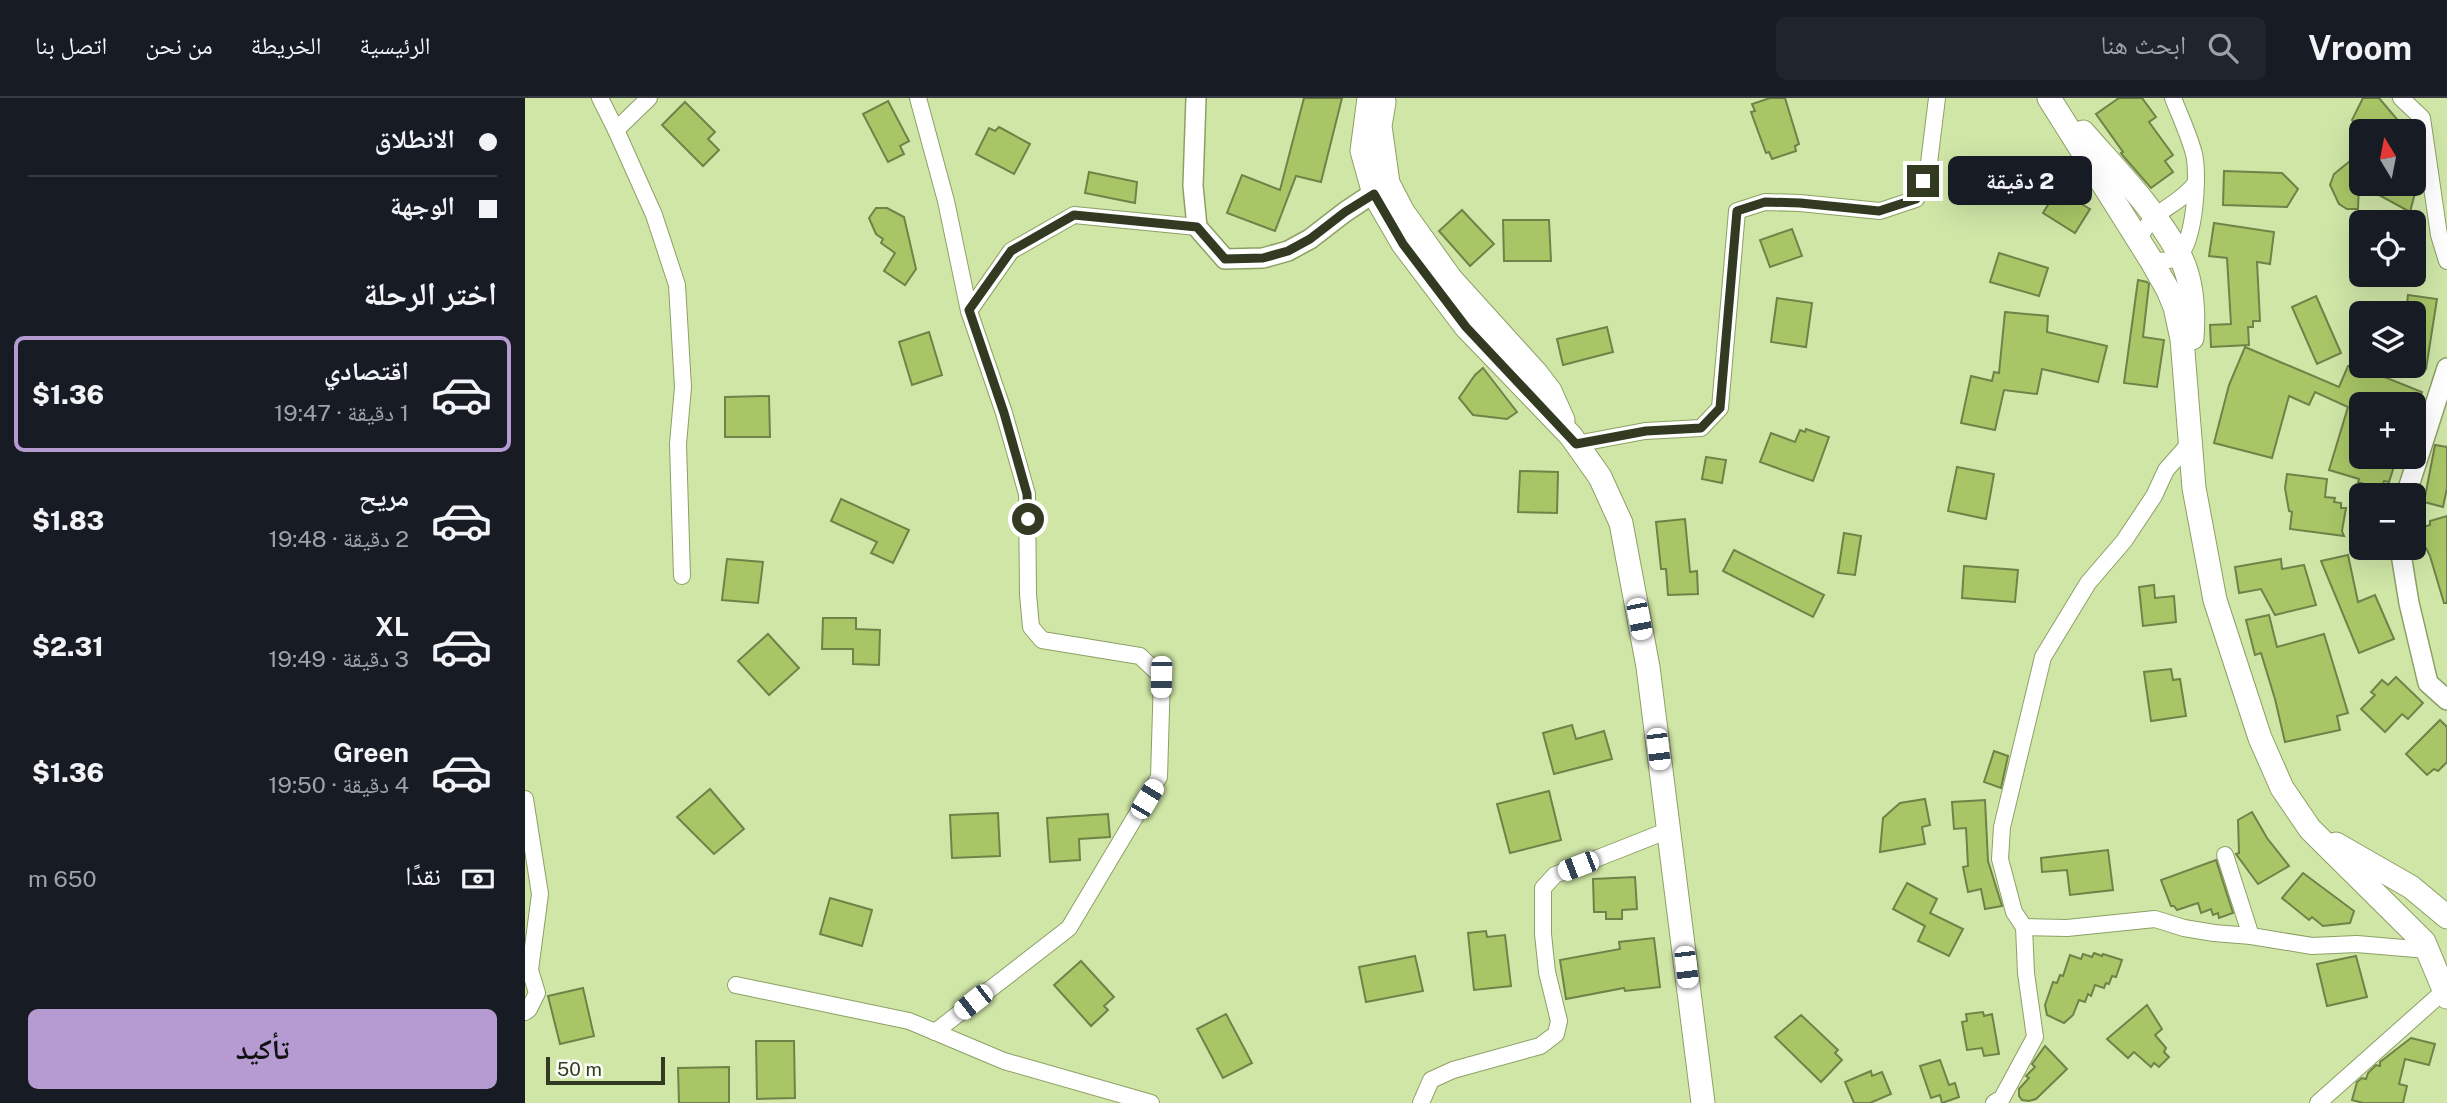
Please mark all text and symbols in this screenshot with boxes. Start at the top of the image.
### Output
search box [1776,17,2266,80]
text: ابحث هنا [2101,29,2186,60]
icon: search [2204,29,2242,67]
text: Vroom [2308,29,2412,67]
text: اتصل بنا [35,31,107,59]
text: من نحن [145,31,213,59]
text: الخريطة [251,31,321,59]
text: الرئيسية [359,31,431,59]
north arrow [2349,119,2425,196]
map controls [2349,119,2426,560]
text: الانطلاق [375,123,455,154]
callout: 2 دقيقة [1947,156,2091,206]
route end [1907,165,1939,197]
text: 2 دقيقة [1986,167,2054,194]
text: الوجهة [390,190,455,221]
button: locate [2349,210,2426,287]
text: اختر الرحلة [364,275,497,312]
button: layers [2349,301,2426,378]
text: اقتصادي [324,355,409,386]
icon: car [430,363,493,426]
text: $1.36 [32,379,104,410]
button: + [2349,392,2426,469]
text: 1 دقيقة · 19:47 [274,399,409,426]
text: مريح [359,481,409,512]
button: − [2349,483,2426,560]
icon: car [430,489,493,552]
route start [1012,503,1044,535]
text: $1.83 [32,505,104,536]
text: 2 دقيقة · 19:48 [269,525,409,552]
car [1625,596,1654,642]
text: XL [375,611,409,642]
icon: car [430,615,493,678]
text: $2.31 [32,631,104,662]
text: 3 دقيقة · 19:49 [268,645,409,672]
car [1151,656,1172,698]
car [1646,727,1671,771]
text: Green [333,737,409,768]
icon: car [430,741,493,804]
text: $1.36 [32,757,104,788]
text: 4 دقيقة · 19:50 [268,771,409,798]
car [1128,776,1167,822]
car [1555,849,1602,883]
text: نقدًا [405,860,441,891]
icon: cash [459,860,497,898]
text: 650 m [28,865,97,892]
car [1674,945,1699,989]
car [950,981,997,1023]
button: تأكيد [28,1009,497,1089]
scale bar [546,1054,665,1086]
text: 50 m [557,1058,602,1080]

